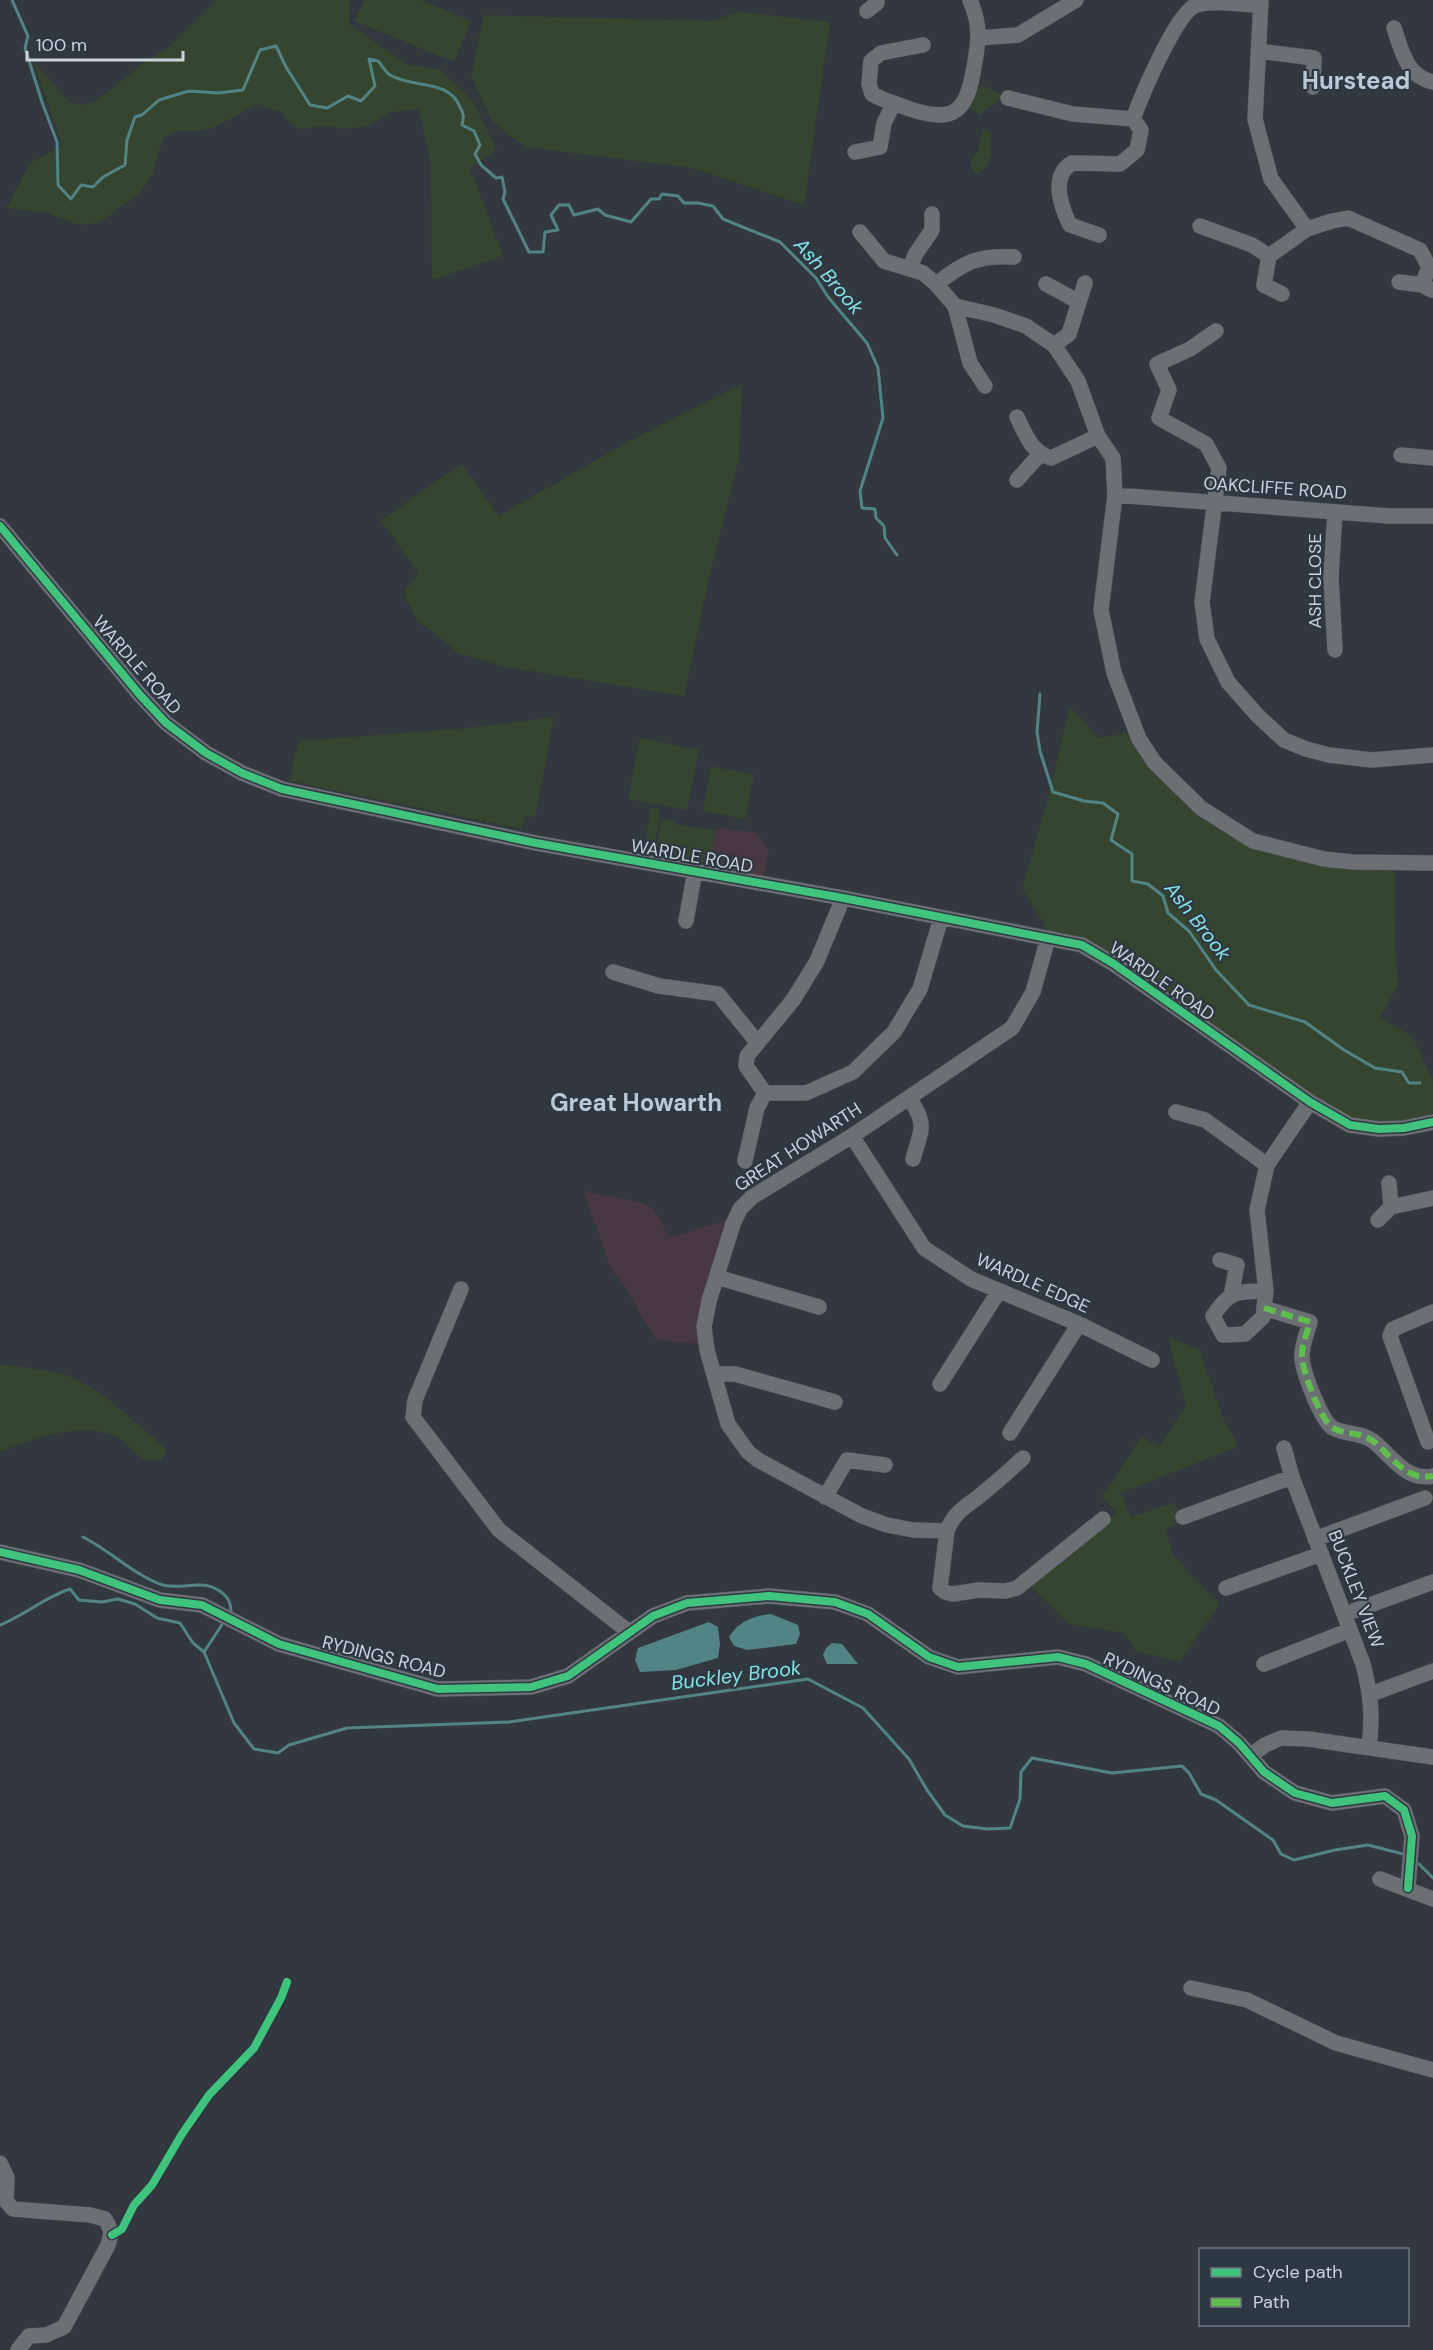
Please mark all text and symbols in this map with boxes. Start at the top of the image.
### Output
scale bar [27,24,183,62]
text: 100 m [36,33,87,57]
district label: Hurstead [1302,65,1410,96]
water label: Ash Brook [788,231,870,320]
street label: OAKCLIFFE ROAD [1203,471,1347,505]
street label: ASH CLOSE [1303,533,1327,629]
street label: WARDLE ROAD [87,610,187,720]
street label: WARDLE ROAD [629,833,755,879]
water label: Ash Brook [1158,875,1238,966]
street label: WARDLE ROAD [1104,936,1220,1026]
district label: Great Howarth [550,1087,722,1118]
street label: GREAT HOWARTH [730,1097,866,1197]
street label: WARDLE EDGE [972,1247,1094,1319]
street label: BUCKLEY VIEW [1322,1526,1390,1652]
street label: RYDINGS ROAD [320,1630,448,1684]
street label: RYDINGS ROAD [1100,1646,1224,1722]
water label: Buckley Brook [670,1654,803,1696]
legend [1199,2248,1409,2326]
text: Cycle path [1253,2260,1343,2284]
text: Path [1253,2290,1290,2314]

